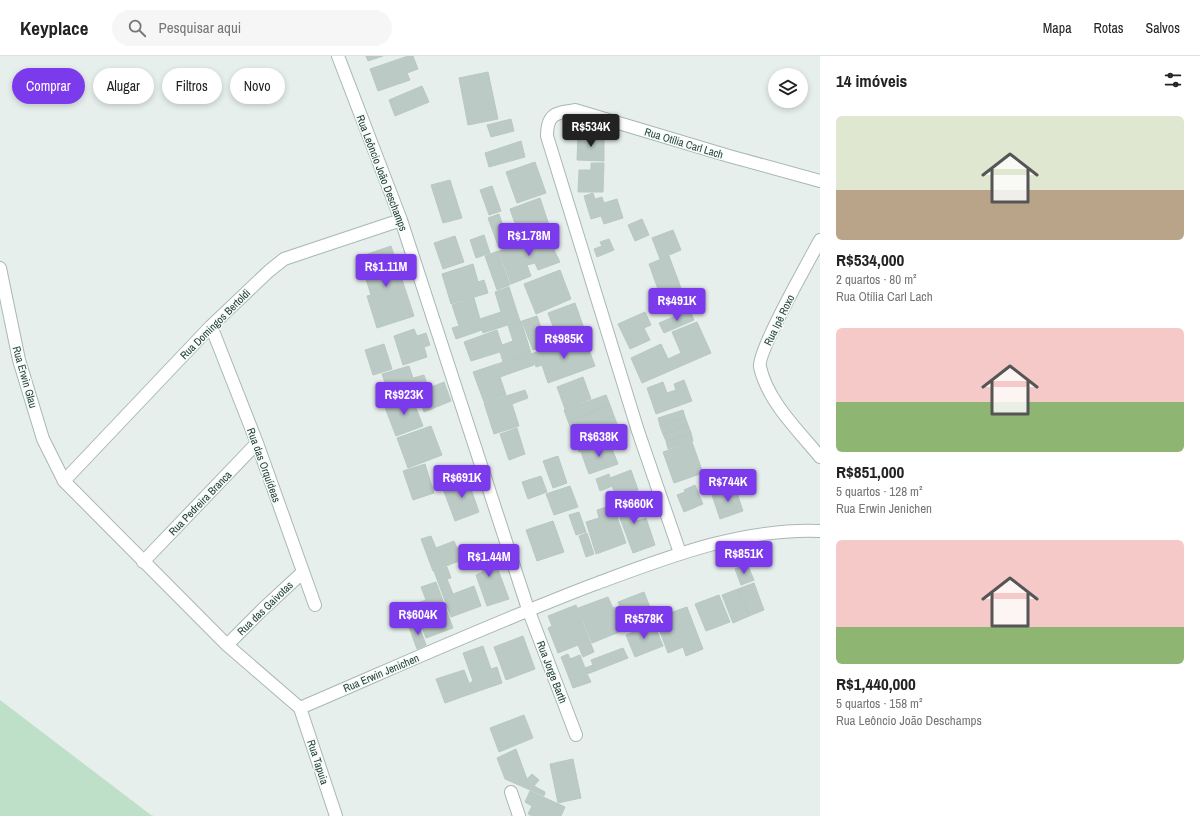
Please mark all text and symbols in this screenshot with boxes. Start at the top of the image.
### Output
search box [112,10,392,46]
text: Keyplace [20,15,88,41]
icon: search [126,17,148,39]
text: Pesquisar aqui [158,17,241,38]
text: Mapa [1043,19,1072,37]
text: Rotas [1094,19,1124,37]
text: Salvos [1146,19,1180,37]
chip: Comprar [12,68,85,104]
chip: Alugar [93,68,154,104]
chip: Filtros [162,68,222,104]
chip: Novo [230,68,285,104]
map controls [768,68,808,108]
button: layers [768,68,808,108]
text: 14 imóveis [836,69,907,92]
icon: filters [1162,69,1184,91]
street label: Rua Leôncio João Deschamps [353,113,411,234]
pin: R$534K [558,114,624,148]
text: R$534K [571,118,611,135]
street label: Rua Otília Carl Lach [643,124,725,162]
icon: home [974,142,1046,214]
pin: R$1.78M [492,223,566,257]
text: R$1.78M [507,227,551,244]
text: R$534,000 [836,248,904,271]
pin: R$1.11M [349,254,423,288]
text: R$1.11M [365,258,407,275]
text: 2 quartos · 80 m² [836,271,917,288]
street label: Rua Domingos Bertoldi [177,286,253,362]
pin: R$491K [644,288,710,322]
text: Rua Otília Carl Lach [836,288,933,305]
text: R$491K [657,292,697,309]
street label: Rua Ipê Roxo [761,292,797,348]
pin: R$985K [531,326,597,360]
text: R$985K [544,330,584,347]
street label: Rua Erwin Glau [9,344,41,410]
icon: home [974,354,1046,426]
pin: R$923K [371,382,437,416]
text: R$923K [384,386,424,403]
pin: R$638K [566,424,632,458]
street label: Rua das Orquídeas [244,426,284,505]
text: R$638K [579,428,619,445]
text: R$851,000 [836,460,904,483]
pin: R$691K [429,465,495,499]
street label: Rua Pedreira Branca [166,468,234,538]
text: R$691K [442,469,482,486]
pin: R$744K [695,469,761,503]
text: R$744K [708,473,748,490]
text: 5 quartos · 128 m² [836,483,923,500]
pin: R$660K [601,491,667,525]
text: R$660K [614,495,654,512]
text: Rua Erwin Jenichen [836,500,932,517]
pin: R$851K [711,541,777,575]
pin: R$1.44M [452,544,526,578]
text: R$851K [724,545,764,562]
text: R$1.44M [467,548,511,565]
icon: home [974,566,1046,638]
street label: Rua das Gaivotas [234,578,296,638]
pin: R$604K [385,602,451,636]
text: R$604K [398,606,438,623]
pin: R$578K [611,606,677,640]
text: R$578K [624,610,664,627]
street label: Rua Jorge Barth [534,639,570,705]
street label: Rua Erwin Jenichen [341,651,421,695]
text: R$1,440,000 [836,672,916,695]
text: 5 quartos · 158 m² [836,695,923,712]
text: Rua Leôncio João Deschamps [836,712,982,729]
street label: Rua Tapuia [304,738,332,786]

